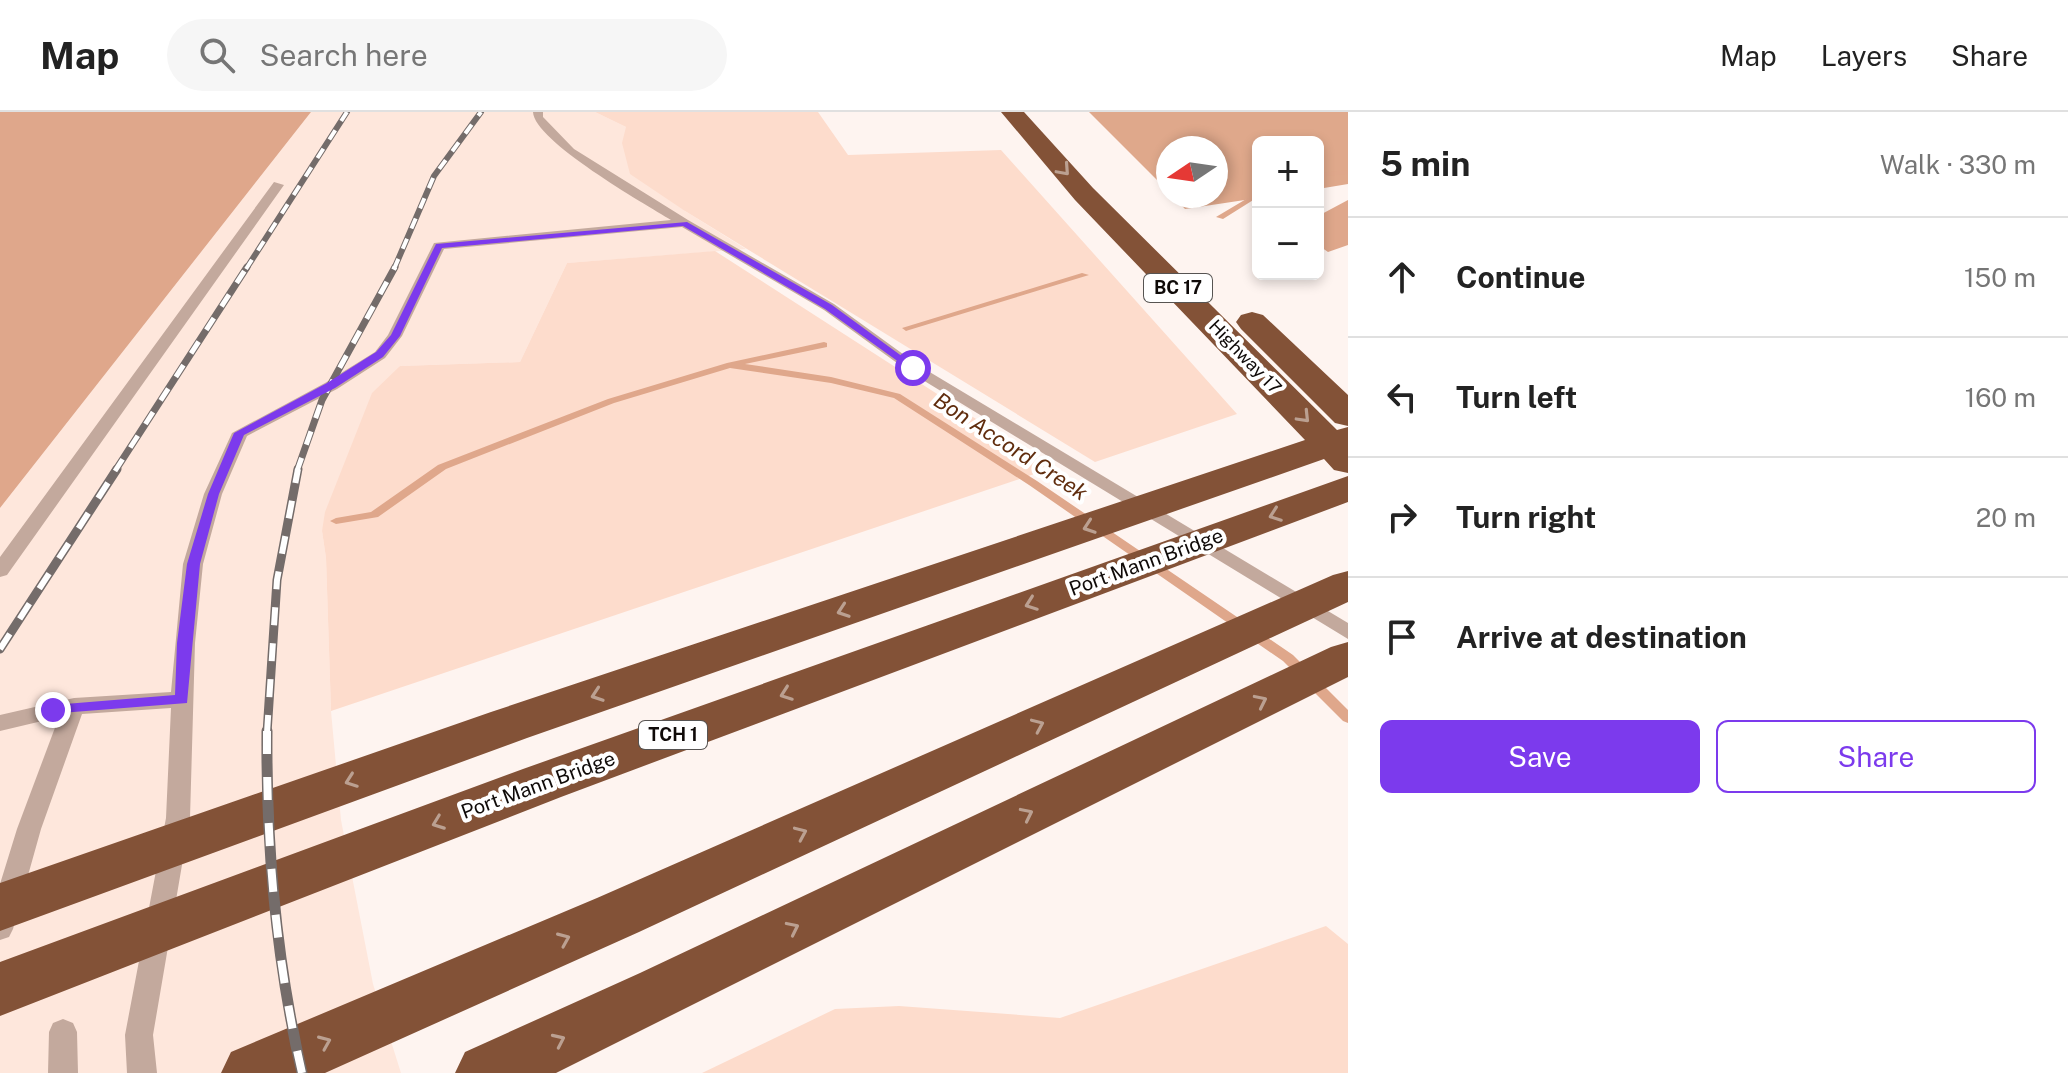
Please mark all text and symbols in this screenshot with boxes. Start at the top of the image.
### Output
search box [167,19,727,91]
text: Map [40,33,119,78]
icon: search [195,33,239,77]
text: Search here [259,37,428,73]
text: Map [1720,39,1777,72]
text: Layers [1821,39,1907,72]
text: Share [1951,39,2028,72]
north arrow [1156,136,1228,208]
map controls [1252,136,1324,280]
button: + [1252,136,1324,208]
text: 5 min [1380,144,1470,184]
text: Walk · 330 m [1880,149,2036,180]
one-way arrow [1054,161,1068,176]
button: − [1252,208,1324,280]
icon: ahead [1380,255,1424,299]
text: Continue [1456,259,1586,295]
text: 150 m [1964,262,2036,293]
road number: BC 17 [1144,274,1212,302]
street label: Highway 17 [1205,315,1286,398]
route start [895,350,931,386]
icon: left [1380,375,1424,419]
text: Turn left [1456,379,1577,415]
text: 160 m [1965,382,2036,413]
water label: Bon Accord Creek [929,387,1093,505]
one-way arrow [1295,408,1309,422]
icon: right [1380,495,1424,539]
text: Turn right [1456,499,1596,535]
text: 20 m [1976,502,2036,533]
one-way arrow [1269,505,1283,522]
one-way arrow [1082,517,1096,533]
street label: Port Mann Bridge [1066,523,1226,601]
one-way arrow [1024,595,1038,611]
one-way arrow [836,601,850,617]
icon: arrive [1380,615,1424,659]
text: Arrive at destination [1456,619,1747,655]
one-way arrow [780,684,794,701]
one-way arrow [590,685,604,701]
route end [35,692,71,728]
one-way arrow [1252,695,1267,711]
one-way arrow [1030,719,1044,735]
button: Save [1380,720,1700,793]
button: Share [1716,720,2036,793]
road number: TCH 1 [639,721,707,749]
street label: Port Mann Bridge [458,746,618,824]
one-way arrow [345,771,359,788]
one-way arrow [1019,808,1033,824]
one-way arrow [431,813,445,830]
one-way arrow [793,826,808,842]
one-way arrow [785,922,800,938]
one-way arrow [556,932,570,948]
one-way arrow [550,1034,565,1050]
one-way arrow [317,1036,332,1052]

